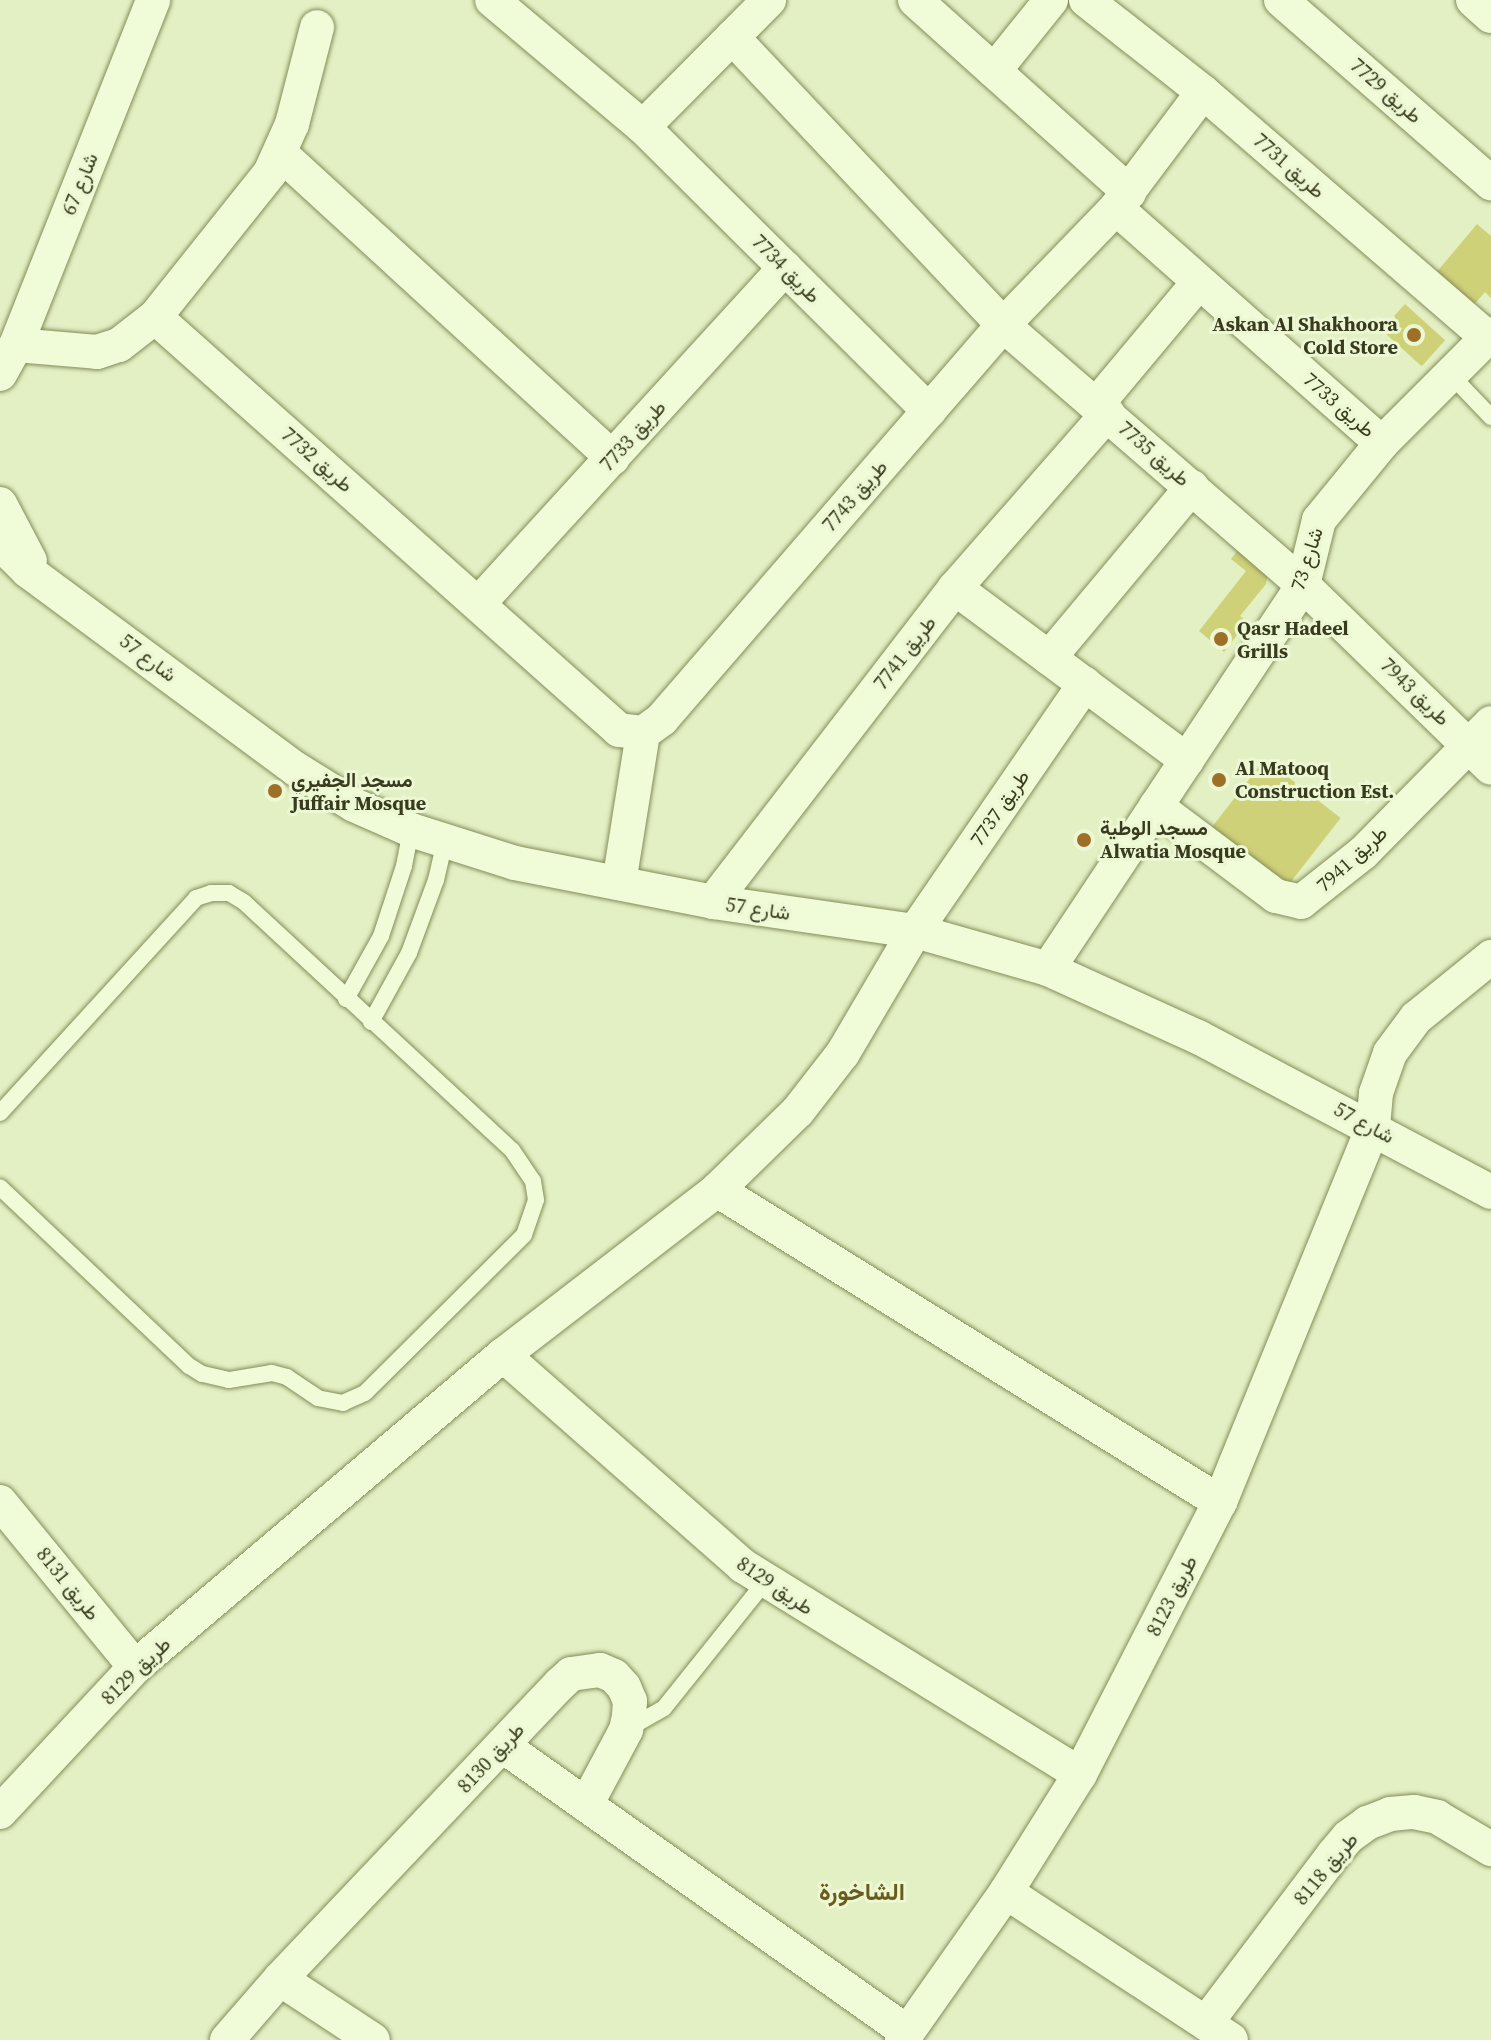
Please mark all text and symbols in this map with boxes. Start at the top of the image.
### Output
street label: طريق 7729 [1345,53,1427,129]
street label: طريق 7731 [1248,128,1330,204]
street label: شارع 67 [57,149,103,219]
street label: طريق 7734 [747,230,825,308]
place label: Askan Al Shakhoora Cold Store [1212,312,1398,359]
marker: Askan Al Shakhoora Cold Store [1405,326,1423,344]
street label: طريق 7733 [1298,367,1380,443]
street label: طريق 7733 [595,396,671,476]
street label: طريق 7735 [1113,416,1195,492]
street label: طريق 7732 [276,422,358,498]
street label: طريق 7743 [817,455,893,537]
street label: شارع 73 [1286,524,1328,594]
street label: طريق 7741 [869,611,941,695]
place label: Qasr Hadeel Grills [1237,616,1349,663]
street label: شارع 57 [115,629,181,687]
marker: Qasr Hadeel Grills [1212,630,1230,648]
street label: طريق 7943 [1375,653,1455,731]
place label: Al Matooq Construction Est. [1235,756,1394,803]
street label: طريق 7737 [965,765,1035,851]
place label: مسجد الجفيري Juffair Mosque [291,768,426,815]
marker: Al Matooq Construction Est. [1210,771,1228,789]
marker: مسجد الجفيري Juffair Mosque [266,782,284,800]
place label: مسجد الوطية Alwatia Mosque [1100,816,1246,863]
street label: طريق 7941 [1312,821,1392,897]
marker: مسجد الوطية Alwatia Mosque [1075,831,1093,849]
street label: شارع 57 [724,893,792,925]
street label: شارع 57 [1330,1097,1398,1149]
street label: طريق 8131 [31,1543,105,1625]
street label: طريق 8129 [732,1552,818,1620]
street label: طريق 8123 [1142,1552,1202,1640]
street label: طريق 8129 [96,1632,176,1710]
street label: طريق 8130 [453,1718,529,1798]
street label: طريق 8118 [1289,1828,1363,1910]
district label: الشاخورة [819,1878,905,1906]

